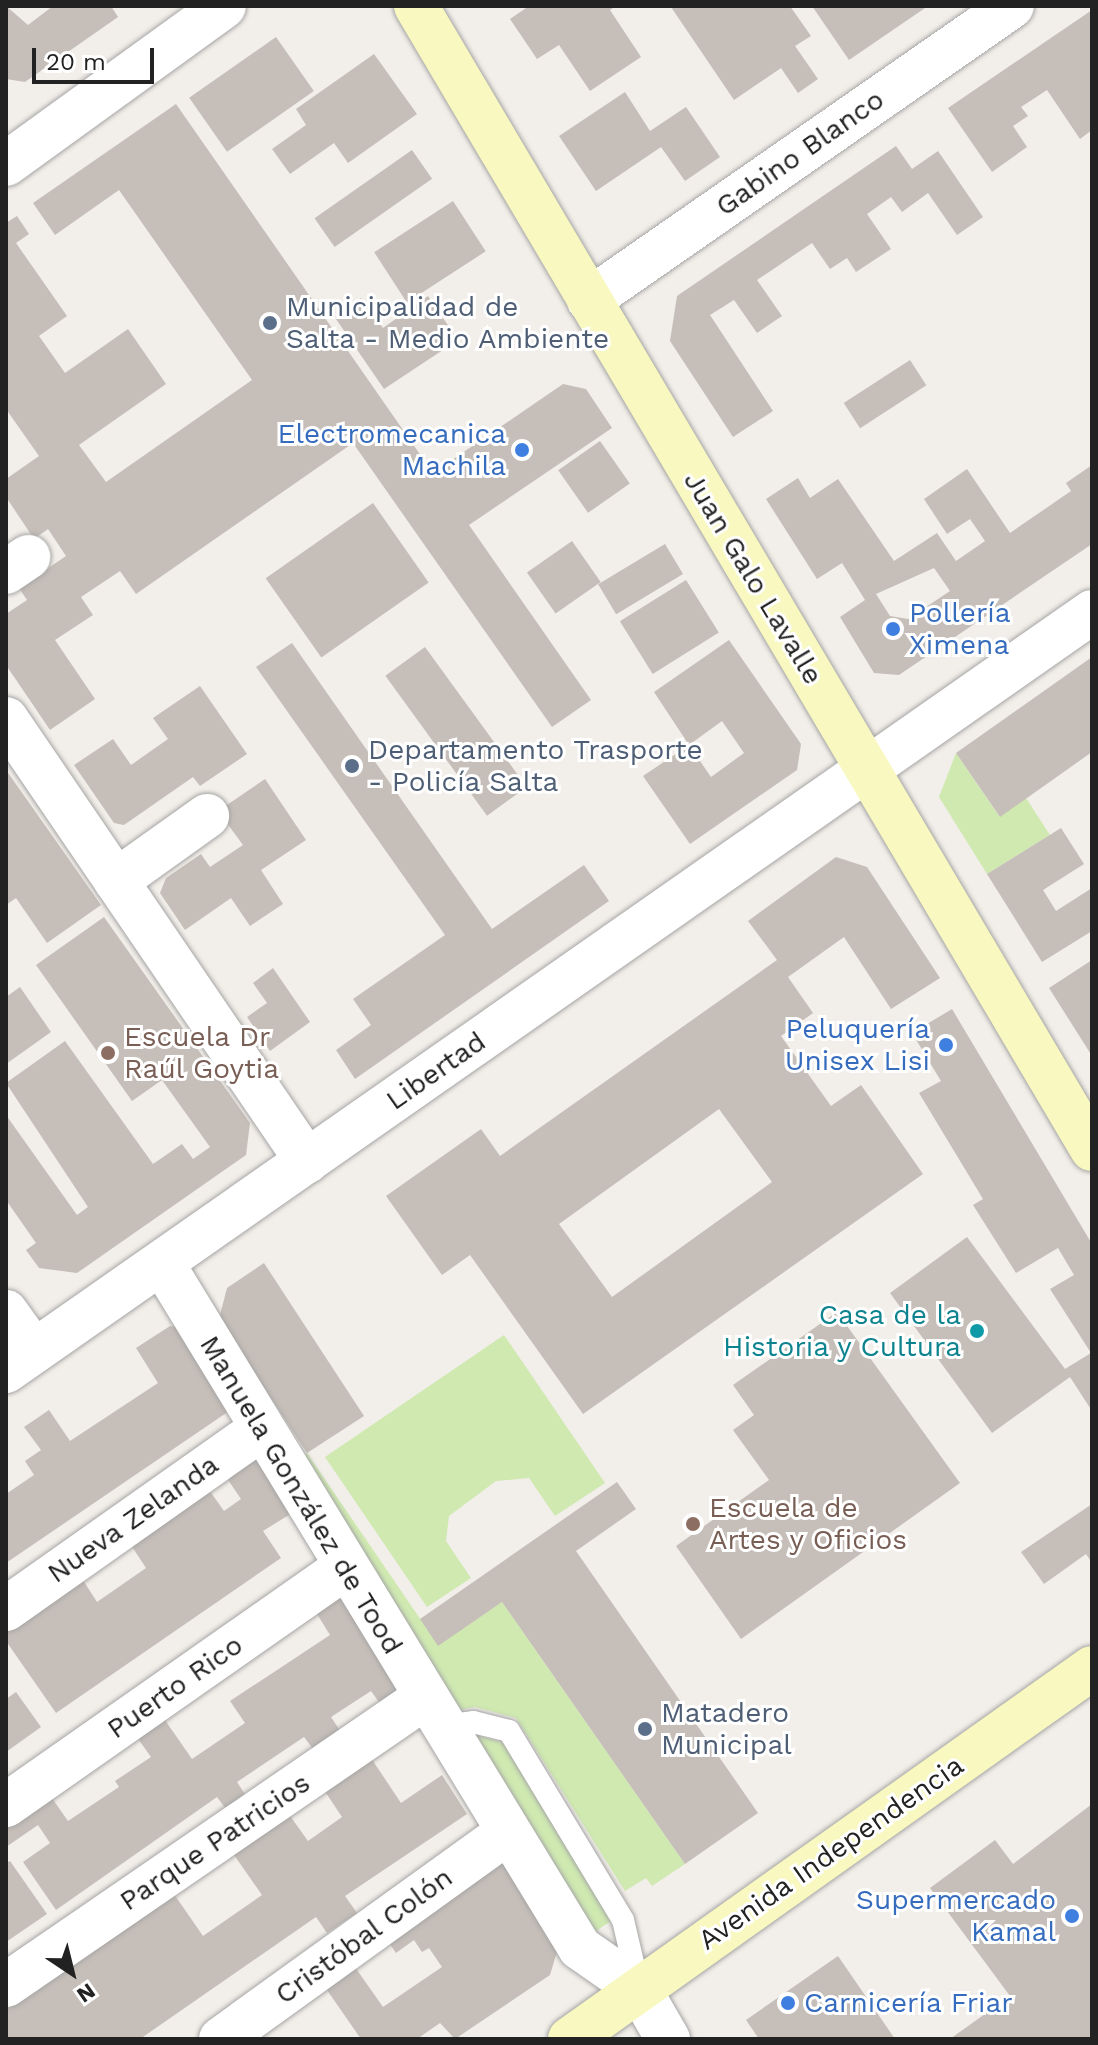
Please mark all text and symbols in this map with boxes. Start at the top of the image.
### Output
scale bar [36,32,158,82]
text: 20 m [46,48,106,76]
street label: Gabino Blanco [710,83,890,223]
place label: Municipalidad de Salta - Medio Ambiente [286,290,611,356]
marker: Municipalidad de Salta - Medio Ambiente [261,314,279,332]
place label: Electromecanica Machila [278,417,506,483]
marker: Electromecanica Machila [513,441,531,459]
street label: Juan Galo Lavalle [676,466,830,690]
place label: Pollería Ximena [909,596,1011,662]
marker: Pollería Ximena [884,620,902,638]
place label: Departamento Trasporte - Policía Salta [368,733,703,799]
marker: Departamento Trasporte - Policía Salta [343,757,361,775]
place label: Peluquería Unisex Lisi [784,1012,930,1078]
place label: Escuela Dr Raúl Goytia [124,1020,280,1086]
street label: Libertad [380,1025,492,1117]
marker: Peluquería Unisex Lisi [937,1036,955,1054]
marker: Escuela Dr Raúl Goytia [99,1044,117,1062]
place label: Casa de la Historia y Cultura [721,1298,961,1364]
marker: Casa de la Historia y Cultura [968,1322,986,1340]
street label: Manuela González de Tood [192,1329,410,1661]
street label: Nueva Zelanda [41,1448,225,1590]
place label: Escuela de Artes y Oficios [709,1491,908,1557]
marker: Escuela de Artes y Oficios [684,1515,702,1533]
street label: Puerto Rico [101,1628,249,1746]
place label: Matadero Municipal [661,1696,792,1762]
marker: Matadero Municipal [636,1720,654,1738]
street label: Avenida Independencia [692,1749,970,1957]
street label: Parque Patricios [114,1766,316,1918]
street label: Cristóbal Colón [269,1860,459,2012]
place label: Supermercado Kamal [856,1883,1056,1949]
marker: Supermercado Kamal [1063,1907,1081,1925]
north arrow [32,1933,112,2013]
text: N [72,1978,100,2008]
place label: Carnicería Friar [804,1986,1013,2020]
marker: Carnicería Friar [779,1994,797,2012]

